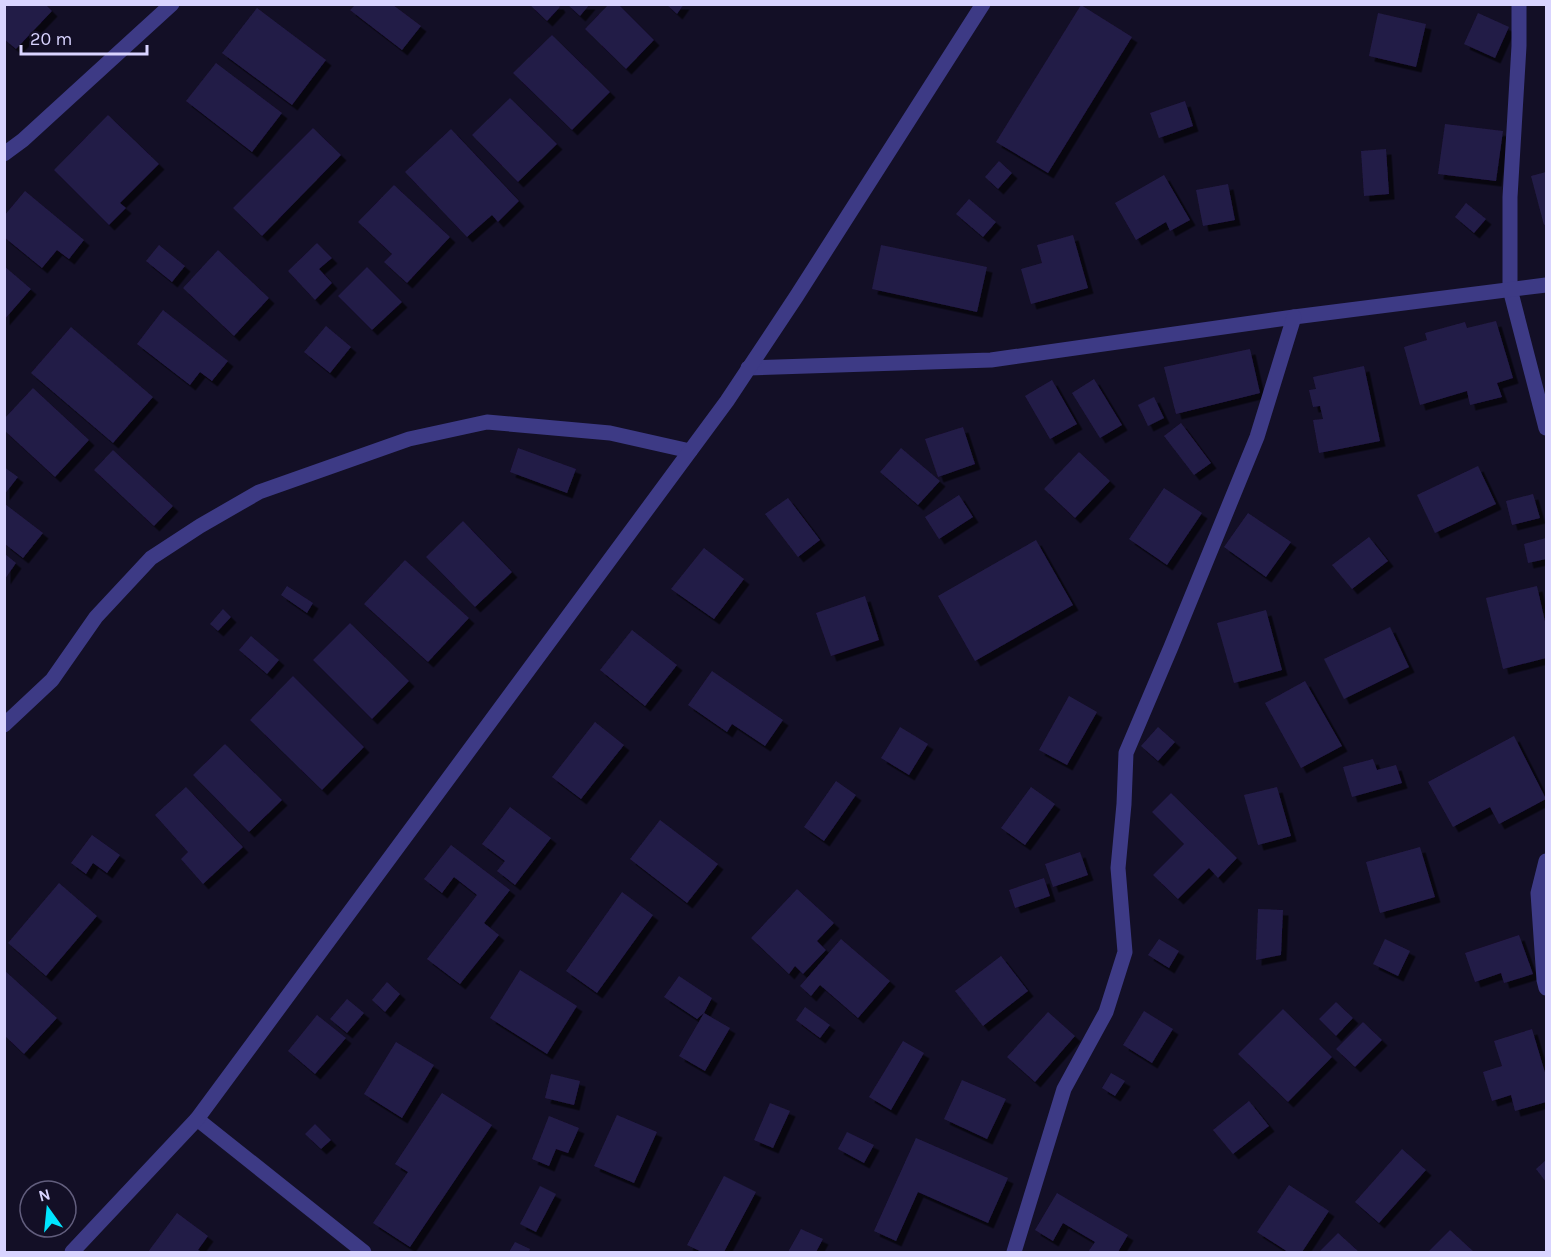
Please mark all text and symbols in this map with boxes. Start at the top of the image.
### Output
scale bar [21,18,147,56]
text: 20 m [30,28,72,50]
north arrow [18,1179,78,1239]
text: N [36,1184,52,1206]

